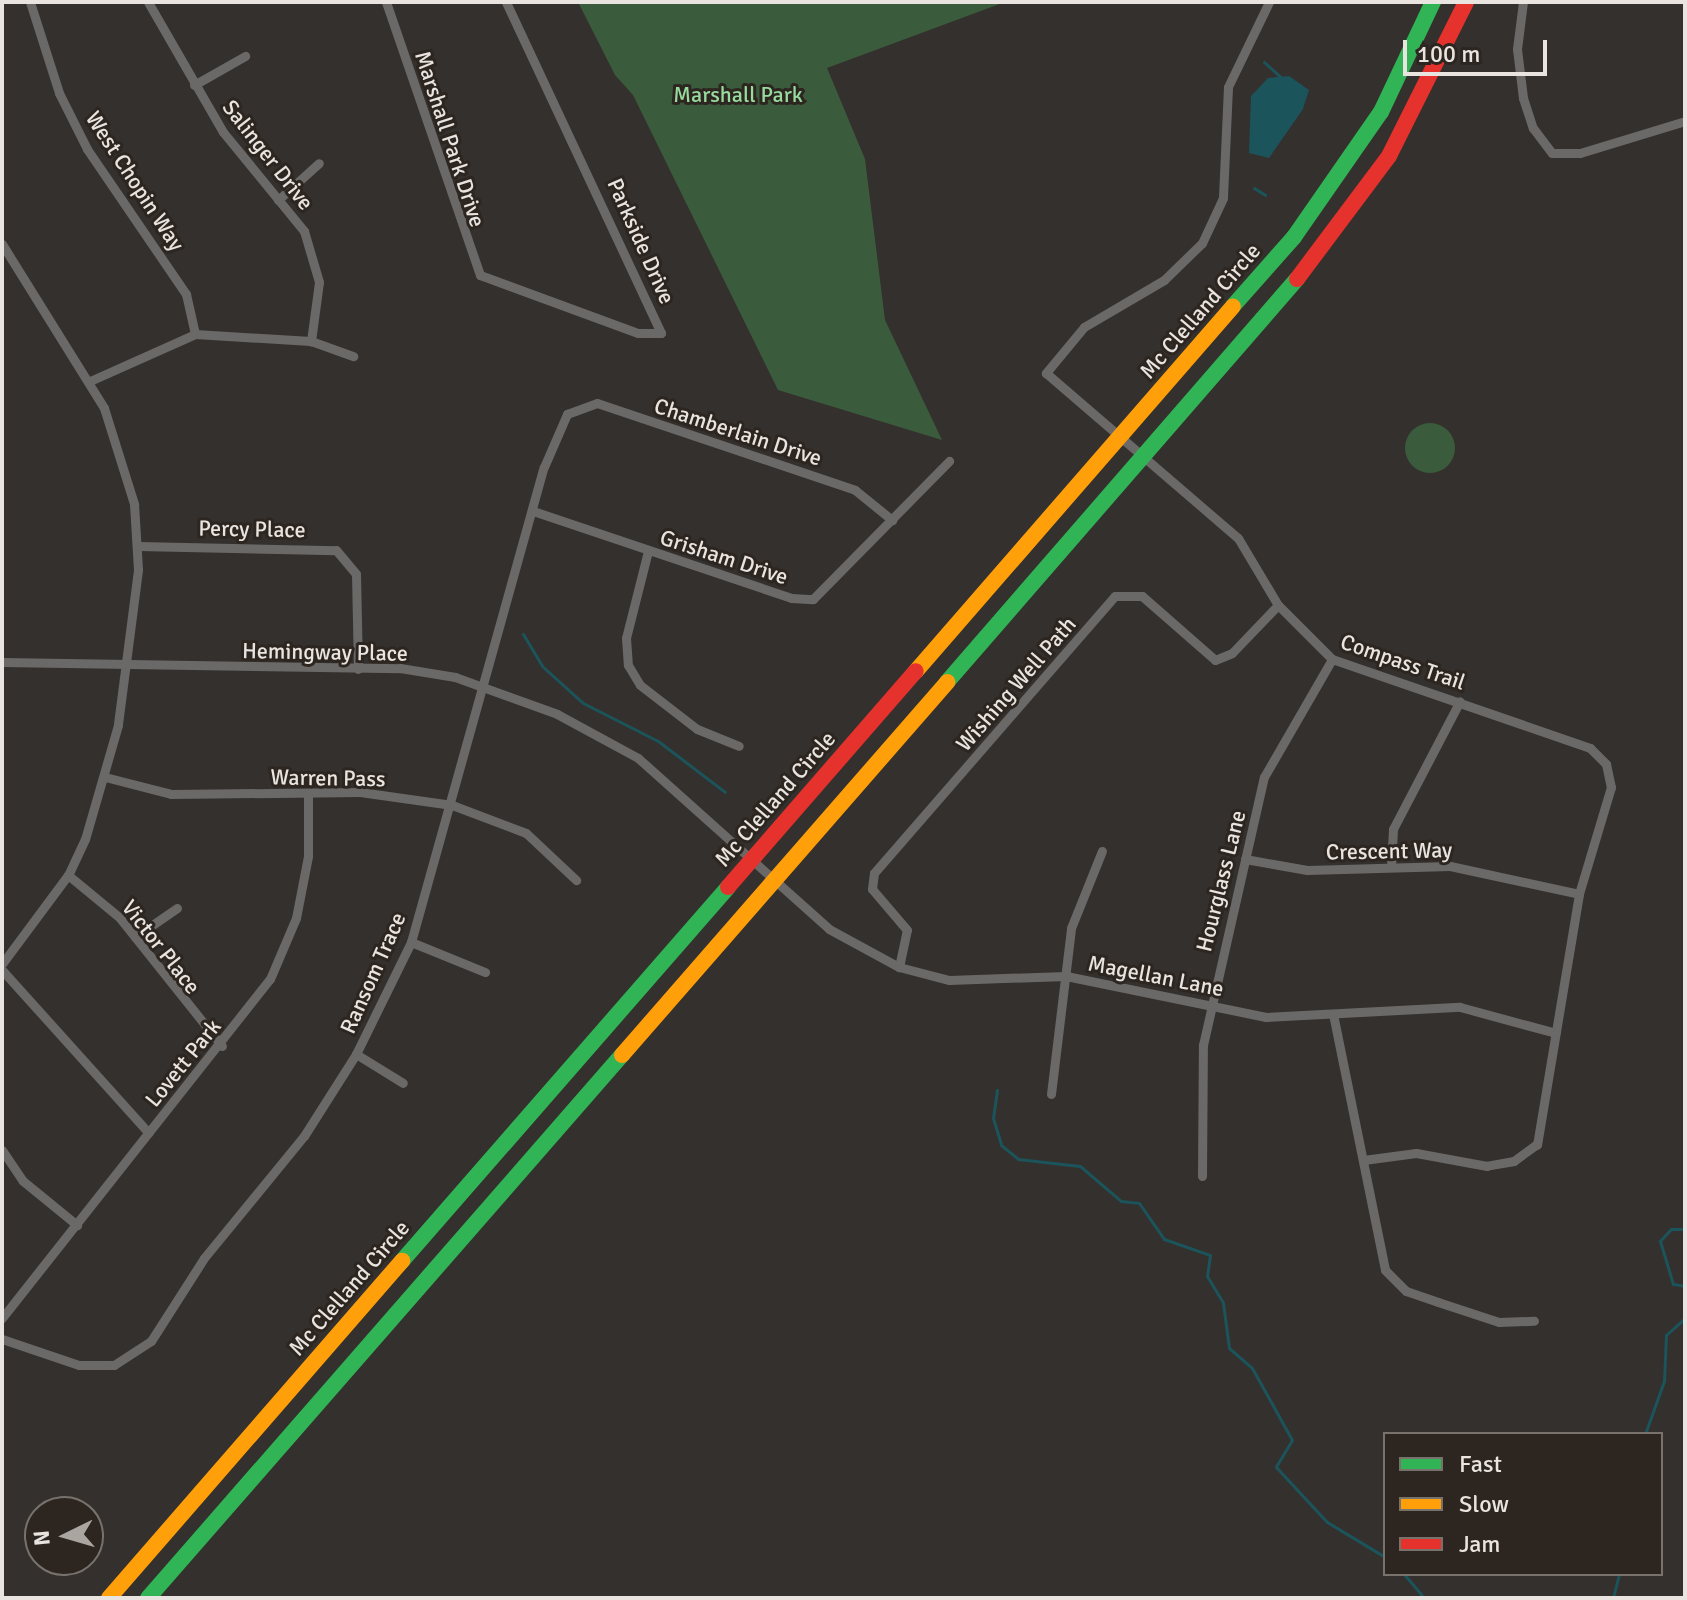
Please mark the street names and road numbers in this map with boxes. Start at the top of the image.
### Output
street label: Marshall Park Drive [409,48,491,230]
street label: Salinger Drive [217,95,319,215]
street label: West Chopin Way [80,106,190,256]
street label: Parkside Drive [602,174,680,308]
street label: Mc Clelland Circle [1134,238,1266,384]
street label: Chamberlain Drive [651,393,825,471]
street label: Percy Place [198,515,306,543]
street label: Grisham Drive [657,524,791,590]
street label: Wishing Well Path [950,611,1082,757]
street label: Compass Trail [1337,628,1469,696]
street label: Hemingway Place [242,637,408,667]
street label: Mc Clelland Circle [709,726,841,872]
street label: Warren Pass [270,764,386,792]
street label: Hourglass Lane [1191,807,1251,955]
street label: Crescent Way [1326,837,1452,865]
street label: Victor Place [116,895,206,999]
street label: Ransom Trace [335,908,411,1038]
street label: Magellan Lane [1086,950,1226,1002]
street label: Lovett Park [140,1014,226,1112]
street label: Mc Clelland Circle [283,1215,415,1361]

